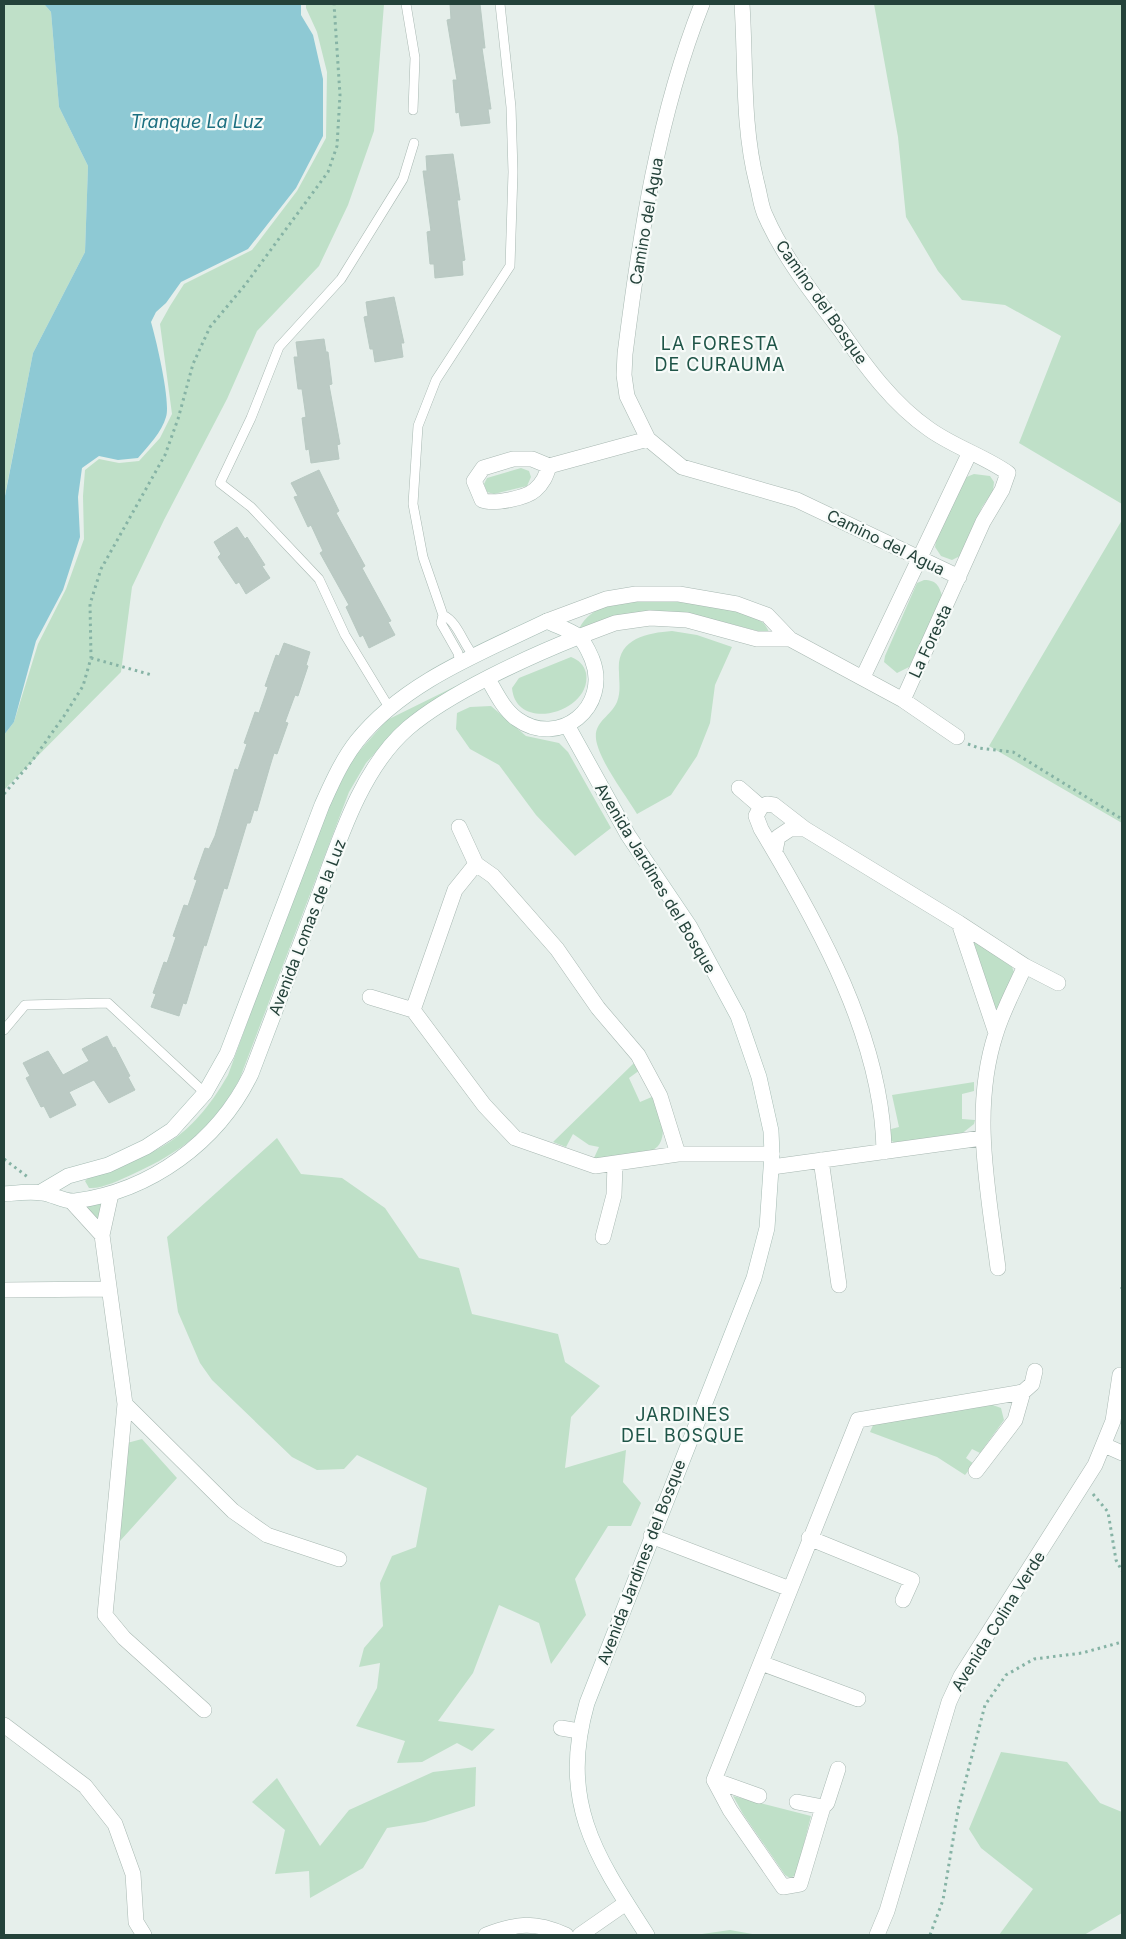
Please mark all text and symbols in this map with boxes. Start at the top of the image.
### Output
water label: Tranque La Luz [131,111,264,132]
street label: Camino del Agua [625,156,667,286]
street label: Camino del Bosque [772,236,872,368]
district label: LA FORESTA DE CURAUMA [654,333,786,375]
street label: Camino del Agua [824,505,948,579]
street label: La Foresta [904,601,956,681]
street label: Avenida Jardines del Bosque [591,779,721,977]
street label: Avenida Lomas de la Luz [264,836,350,1018]
district label: JARDINES DEL BOSQUE [621,1404,745,1446]
street label: Avenida Jardines del Bosque [593,1456,689,1668]
street label: Avenida Colina Verde [947,1547,1049,1695]

